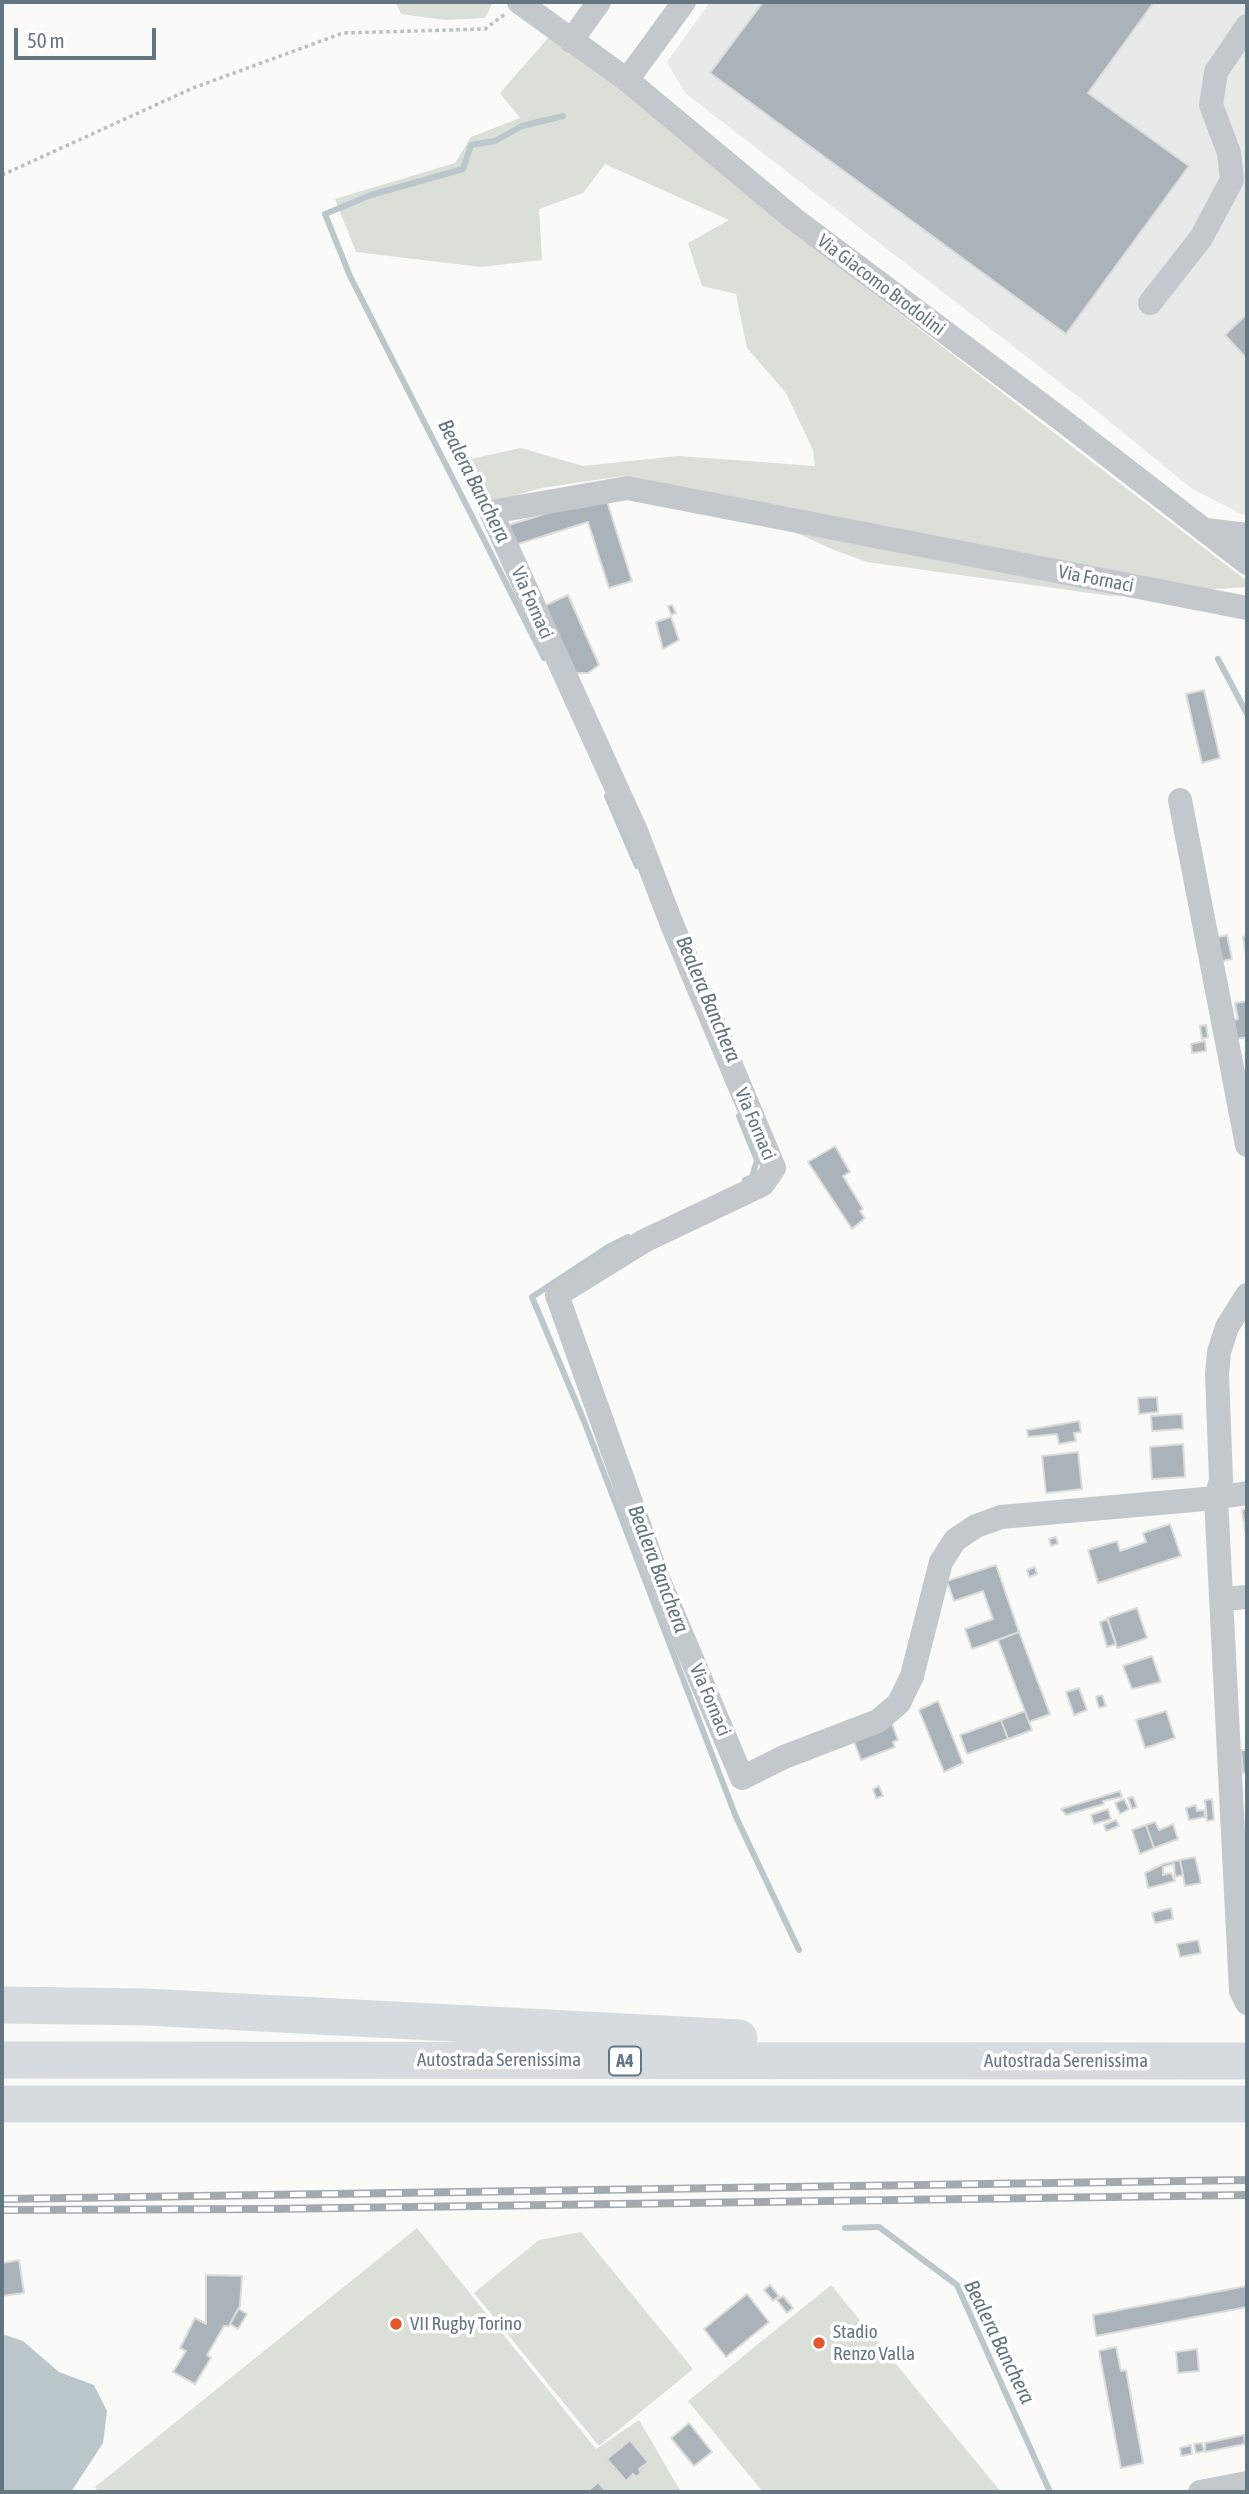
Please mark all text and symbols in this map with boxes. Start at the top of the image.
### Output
scale bar [18,14,159,58]
text: 50 m [27,28,65,52]
street label: Via Giacomo Brodolini [813,230,949,340]
water label: Bealera Banchera [432,415,516,547]
street label: Via Fornaci [1056,561,1136,597]
street label: Via Fornaci [506,563,558,643]
water label: Bealera Banchera [670,932,746,1066]
street label: Via Fornaci [730,1084,780,1164]
water label: Bealera Banchera [622,1502,694,1636]
street label: Via Fornaci [685,1660,735,1740]
road number: A4 [609,2047,641,2076]
street label: Autostrada Serenissima [417,2049,581,2071]
street label: Autostrada Serenissima [984,2050,1148,2072]
water label: Bealera Banchera [958,2276,1040,2408]
place label: VII Rugby Torino [410,2313,522,2335]
marker: VII Rugby Torino [388,2316,404,2332]
place label: Stadio Renzo Valla [833,2321,915,2365]
marker: Stadio Renzo Valla [811,2335,827,2351]

